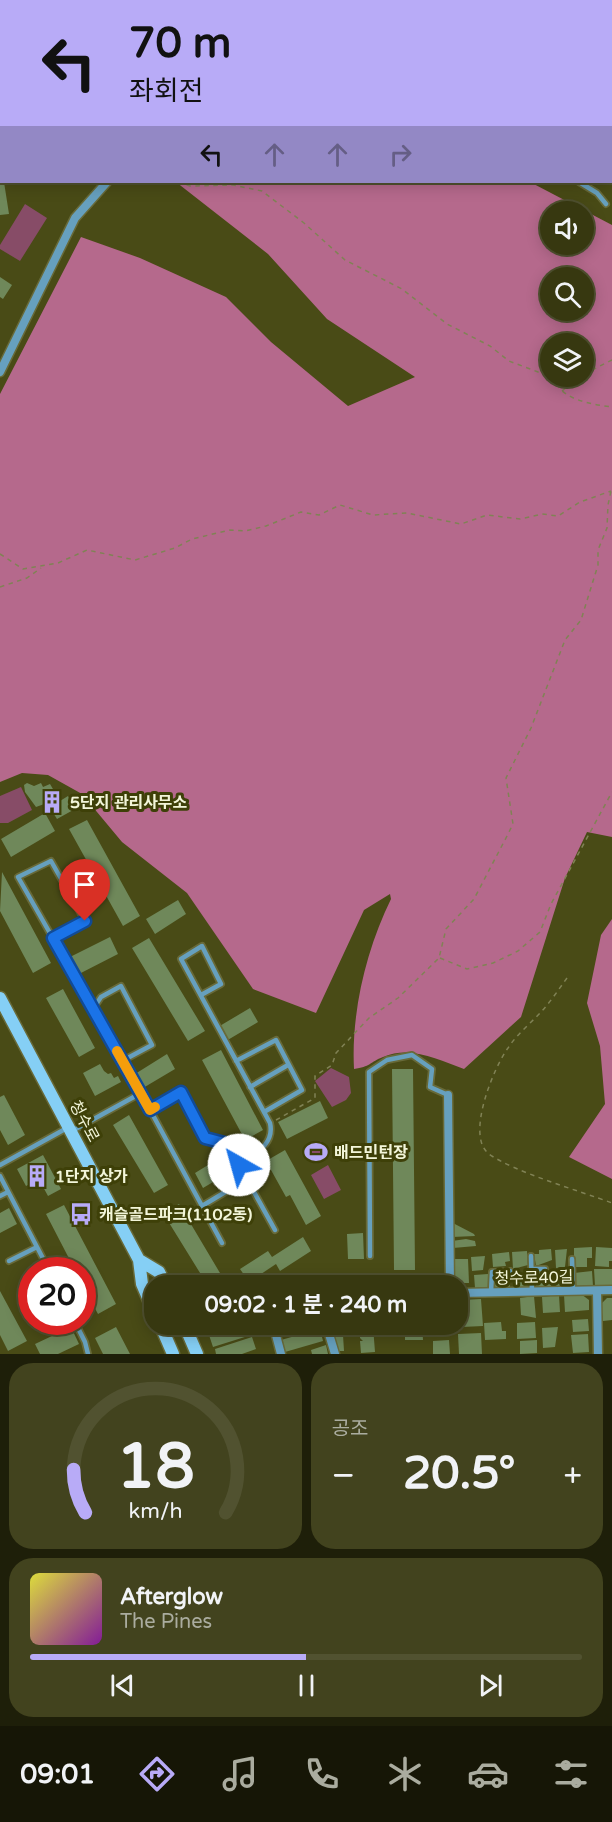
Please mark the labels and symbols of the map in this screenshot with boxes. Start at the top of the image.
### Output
building icon: 5단지 관리사무소 [39,789,65,815]
place label: 5단지 관리사무소 [70,793,188,813]
pin [59,859,110,921]
street label: 청수로 [65,1097,103,1146]
position arrow [207,1133,271,1197]
sports icon: 배드민턴장 [303,1139,329,1165]
place label: 배드민턴장 [334,1143,408,1163]
building icon: 1단지 상가 [24,1163,50,1189]
place label: 1단지 상가 [55,1167,128,1187]
bus stop icon: 캐슬골드파크(1102동) [68,1201,94,1227]
place label: 캐슬골드파크(1102동) [99,1205,252,1225]
speed limit sign: 20 [18,1257,96,1335]
street label: 청수로40길 [494,1267,574,1289]

